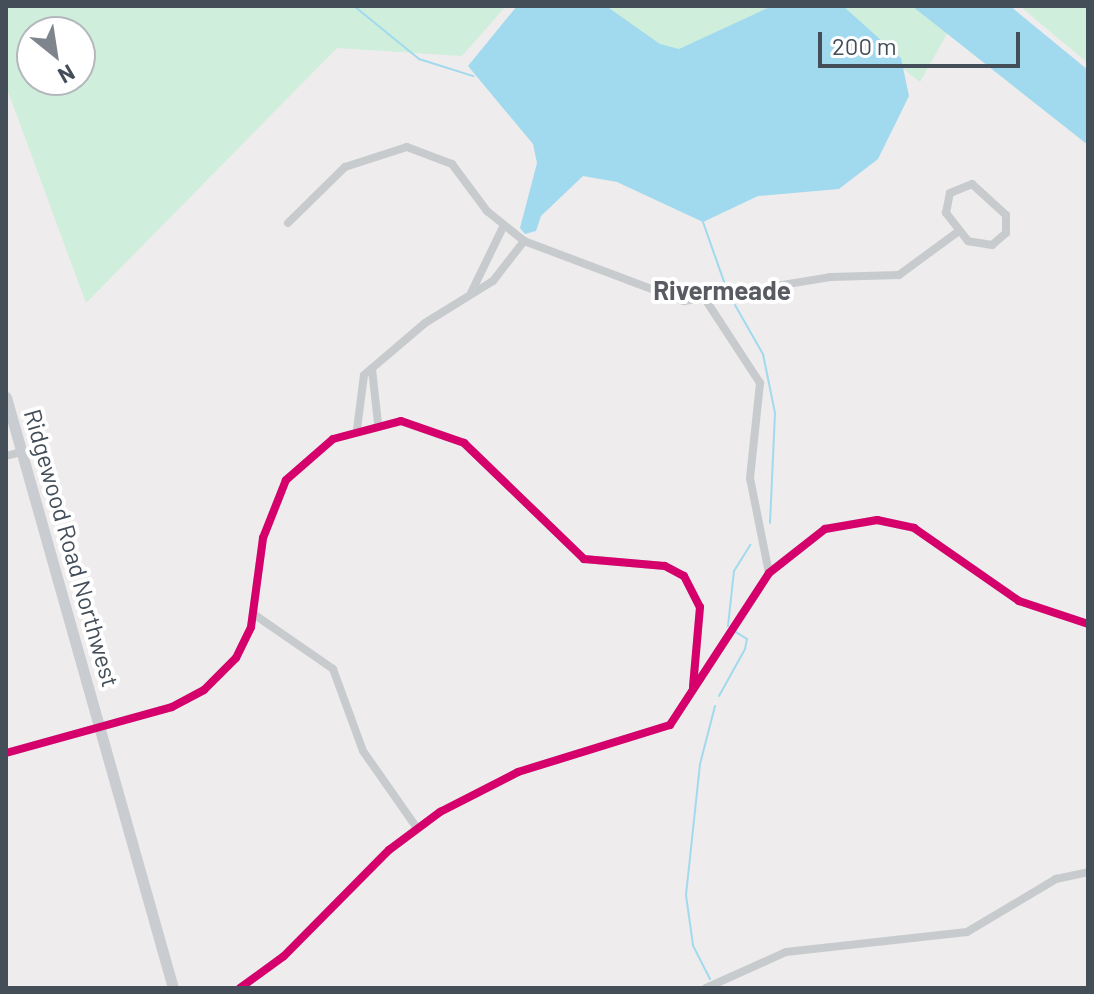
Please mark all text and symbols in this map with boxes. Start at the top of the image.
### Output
north arrow [16,16,96,96]
scale bar [822,16,1024,66]
text: 200 m [832,31,897,60]
text: N [54,60,80,90]
district label: Rivermeade [653,274,791,306]
street label: Ridgewood Road Northwest [19,406,125,690]

